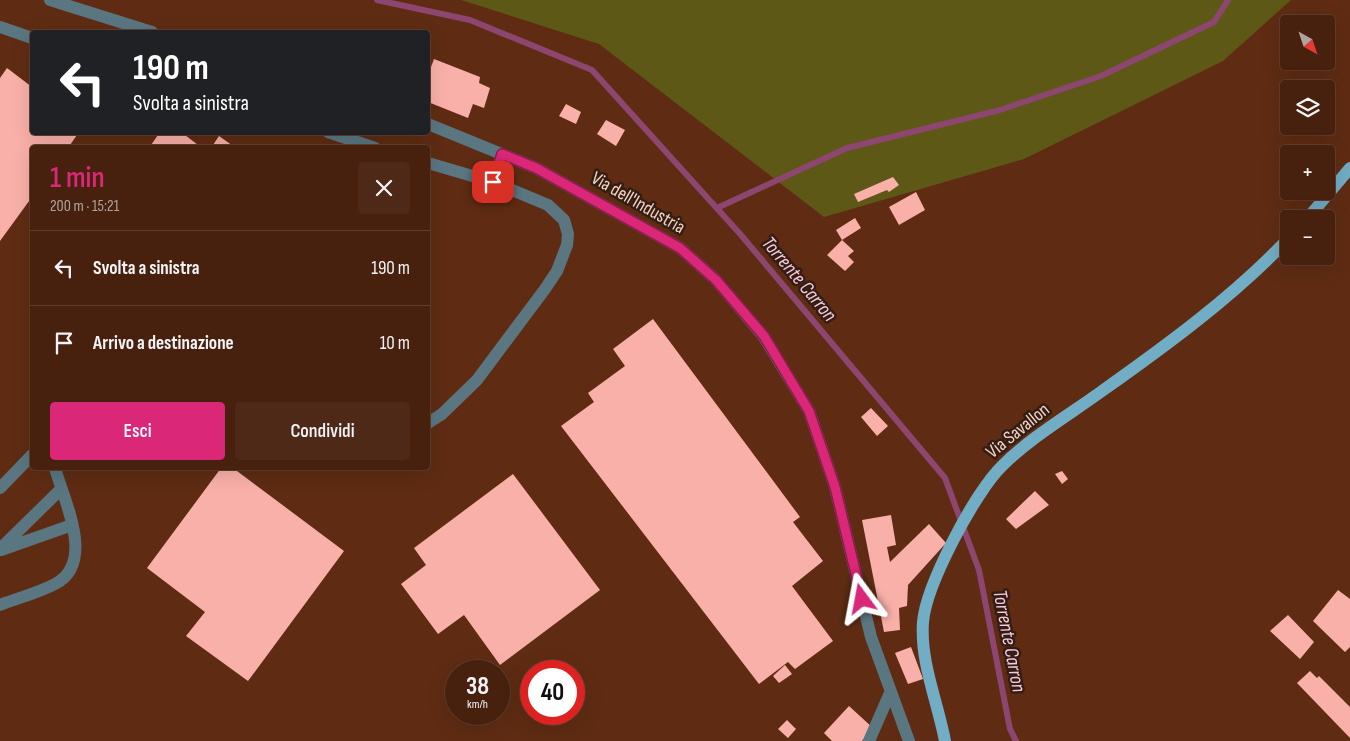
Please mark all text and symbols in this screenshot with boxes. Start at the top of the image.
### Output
north arrow [1280,15,1335,70]
map controls [1280,15,1335,265]
text: 190 m [133,47,209,90]
icon: left [50,50,115,115]
button: layers [1280,80,1335,135]
text: Svolta a sinistra [133,90,249,117]
button: + [1280,145,1335,200]
text: 1 min [50,160,105,196]
pin [472,161,514,203]
button: close [358,162,410,214]
street label: Via dell'Industria [587,167,689,239]
icon: arrive [479,168,507,196]
text: 200 m · 15:21 [50,197,119,216]
button: − [1280,210,1335,265]
water label: Torrente Carron [756,232,842,326]
icon: left [50,254,78,282]
text: Svolta a sinistra [93,257,200,280]
text: 190 m [371,257,410,280]
icon: arrive [50,329,78,357]
text: Arrivo a destinazione [93,332,234,355]
text: 10 m [380,332,410,355]
street label: Via Savallon [982,398,1054,464]
button: Esci [50,402,225,460]
button: Condividi [235,402,410,460]
position arrow [835,572,887,624]
water label: Torrente Carron [987,588,1031,694]
speed limit sign: 40 [520,660,585,725]
text: 38 [466,671,489,702]
text: km/h [467,697,488,712]

